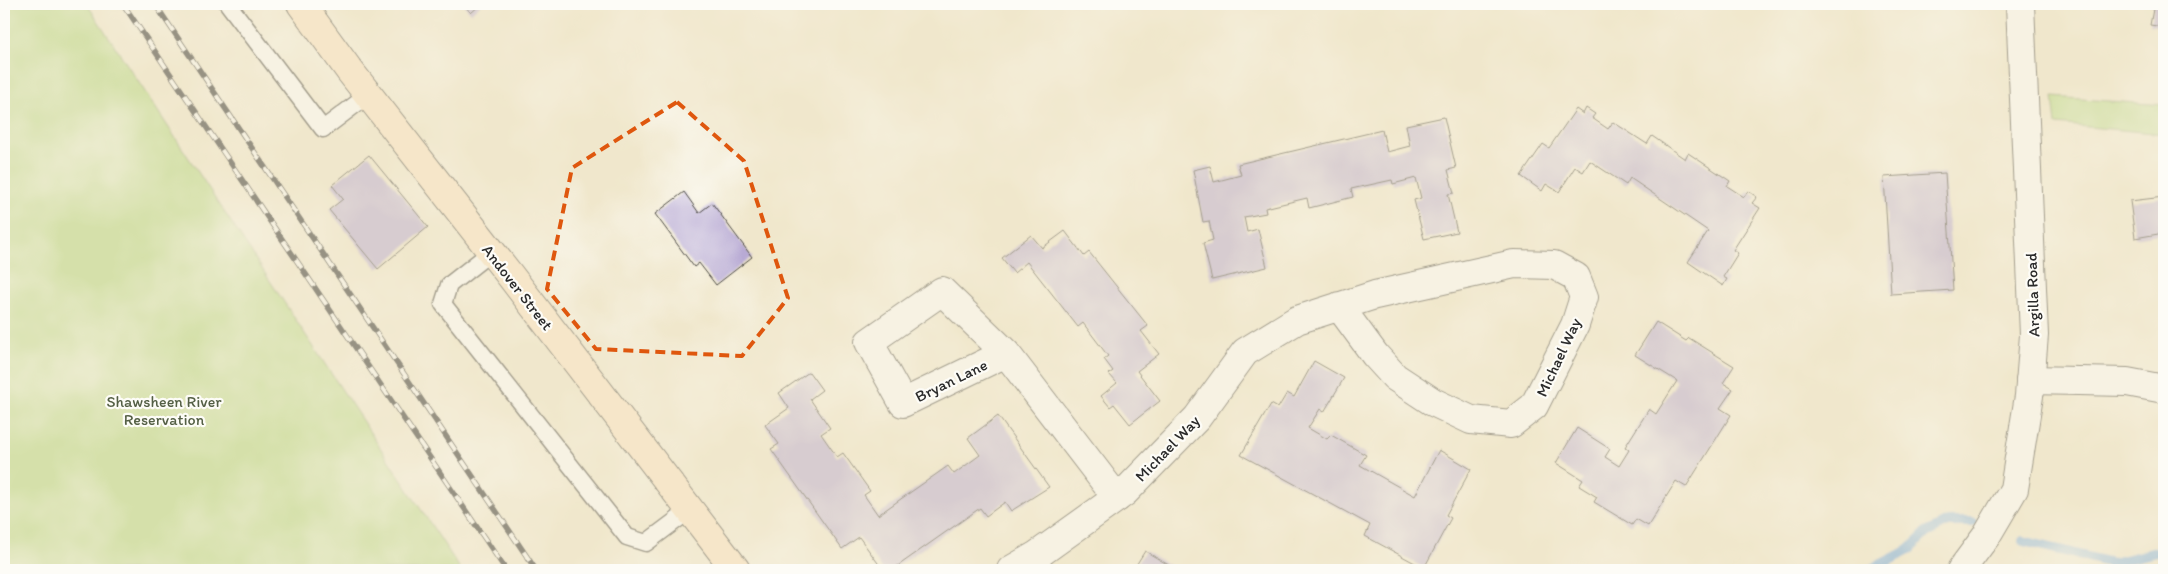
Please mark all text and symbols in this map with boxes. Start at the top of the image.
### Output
street label: Andover Street [478,241,557,334]
street label: Argilla Road [2022,252,2043,337]
street label: Michael Way [1532,314,1585,400]
street label: Bryan Lane [912,355,991,406]
park label: Shawsheen River Reservation [106,392,222,429]
street label: Michael Way [1131,411,1204,485]

